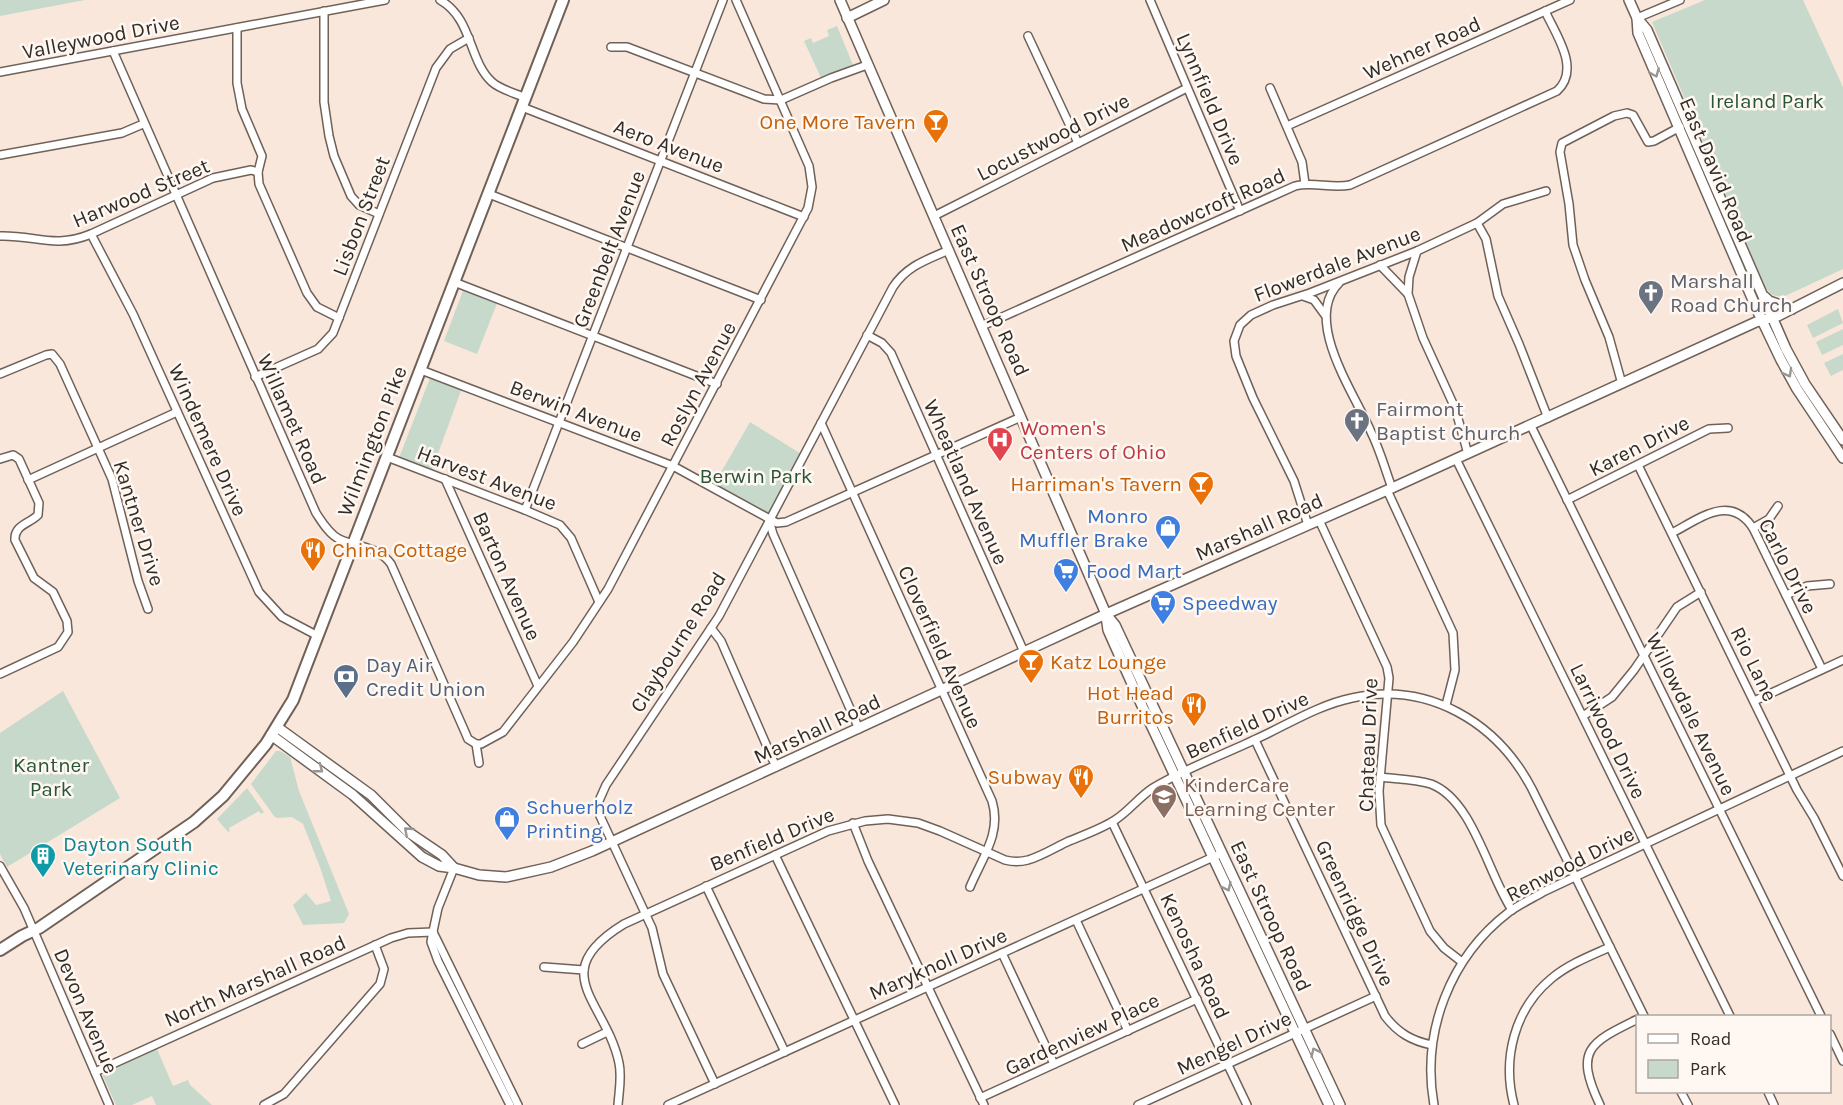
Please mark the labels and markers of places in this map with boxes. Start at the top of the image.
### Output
bar icon: One More Tavern [921,107,951,145]
place label: One More Tavern [760,110,916,134]
place label: Marshall Road Church [1670,269,1793,317]
church icon: Marshall Road Church [1636,278,1666,316]
place label: Fairmont Baptist Church [1376,397,1520,445]
church icon: Fairmont Baptist Church [1342,406,1372,444]
place label: Women's Centers of Ohio [1020,416,1166,464]
hospital icon: Women's Centers of Ohio [985,425,1015,463]
bar icon: Harriman's Tavern [1186,469,1216,507]
place label: Harriman's Tavern [1010,472,1182,496]
place label: Monro Muffler Brake [1019,504,1148,552]
shop icon: Monro Muffler Brake [1153,513,1183,551]
restaurant icon: China Cottage [298,535,328,573]
place label: China Cottage [332,538,467,562]
supermarket icon: Food Mart [1051,556,1081,594]
place label: Food Mart [1086,559,1182,583]
supermarket icon: Speedway [1148,588,1178,626]
place label: Speedway [1182,591,1278,615]
bar icon: Katz Lounge [1016,647,1046,685]
place label: Katz Lounge [1050,650,1167,674]
place label: Day Air Credit Union [366,653,486,701]
bank icon: Day Air Credit Union [331,662,361,700]
place label: Hot Head Burritos [1087,681,1174,729]
restaurant icon: Hot Head Burritos [1179,690,1209,728]
restaurant icon: Subway [1066,762,1096,800]
place label: Subway [988,765,1062,789]
place label: KinderCare Learning Center [1184,773,1335,821]
school or university icon: KinderCare Learning Center [1149,782,1179,820]
place label: Schuerholz Printing [526,795,633,843]
shop icon: Schuerholz Printing [492,804,522,842]
place label: Dayton South Veterinary Clinic [63,832,219,880]
building icon: Dayton South Veterinary Clinic [28,841,58,879]

